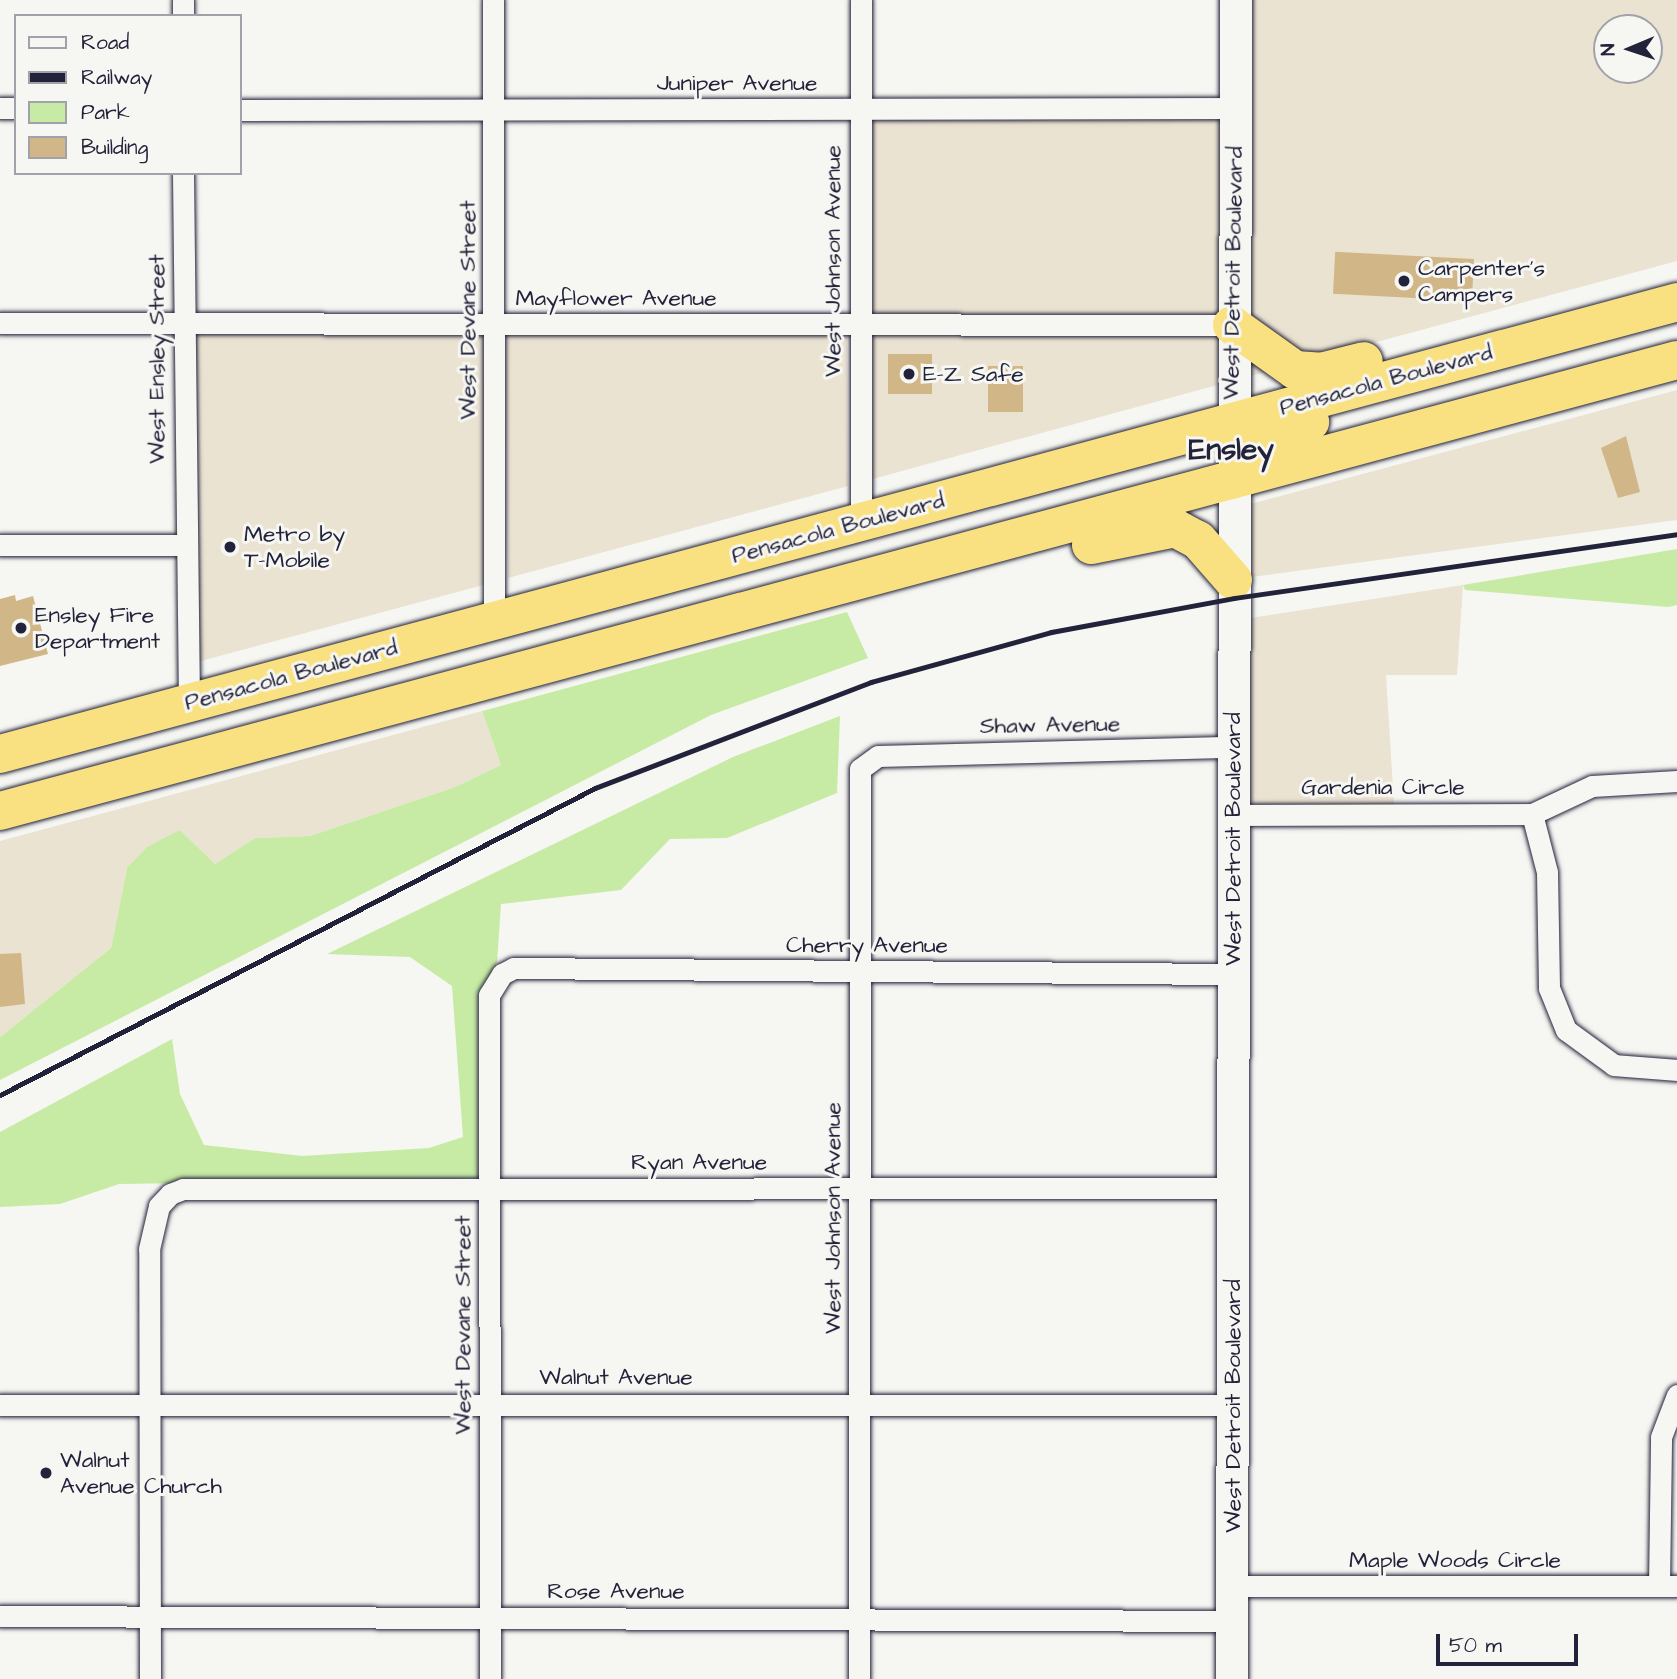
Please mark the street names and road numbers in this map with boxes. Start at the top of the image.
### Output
street label: Juniper Avenue [657,69,817,97]
street label: West Johnson Avenue [819,145,847,377]
street label: West Detroit Boulevard [1217,146,1249,400]
street label: West Devane Street [454,200,482,420]
street label: West Ensley Street [143,254,171,464]
street label: Mayflower Avenue [515,284,717,312]
street label: Pensacola Boulevard [1277,338,1495,422]
street label: Pensacola Boulevard [729,486,947,570]
street label: Pensacola Boulevard [182,633,400,717]
street label: Shaw Avenue [980,710,1120,740]
street label: West Detroit Boulevard [1219,712,1247,966]
street label: Gardenia Circle [1301,773,1465,801]
street label: Cherry Avenue [786,931,948,959]
street label: West Johnson Avenue [819,1102,847,1334]
street label: Ryan Avenue [631,1148,767,1176]
street label: West Devane Street [449,1215,477,1435]
street label: West Detroit Boulevard [1219,1279,1247,1533]
street label: Walnut Avenue [539,1363,693,1391]
street label: Maple Woods Circle [1349,1546,1561,1574]
street label: Rose Avenue [547,1577,685,1605]

